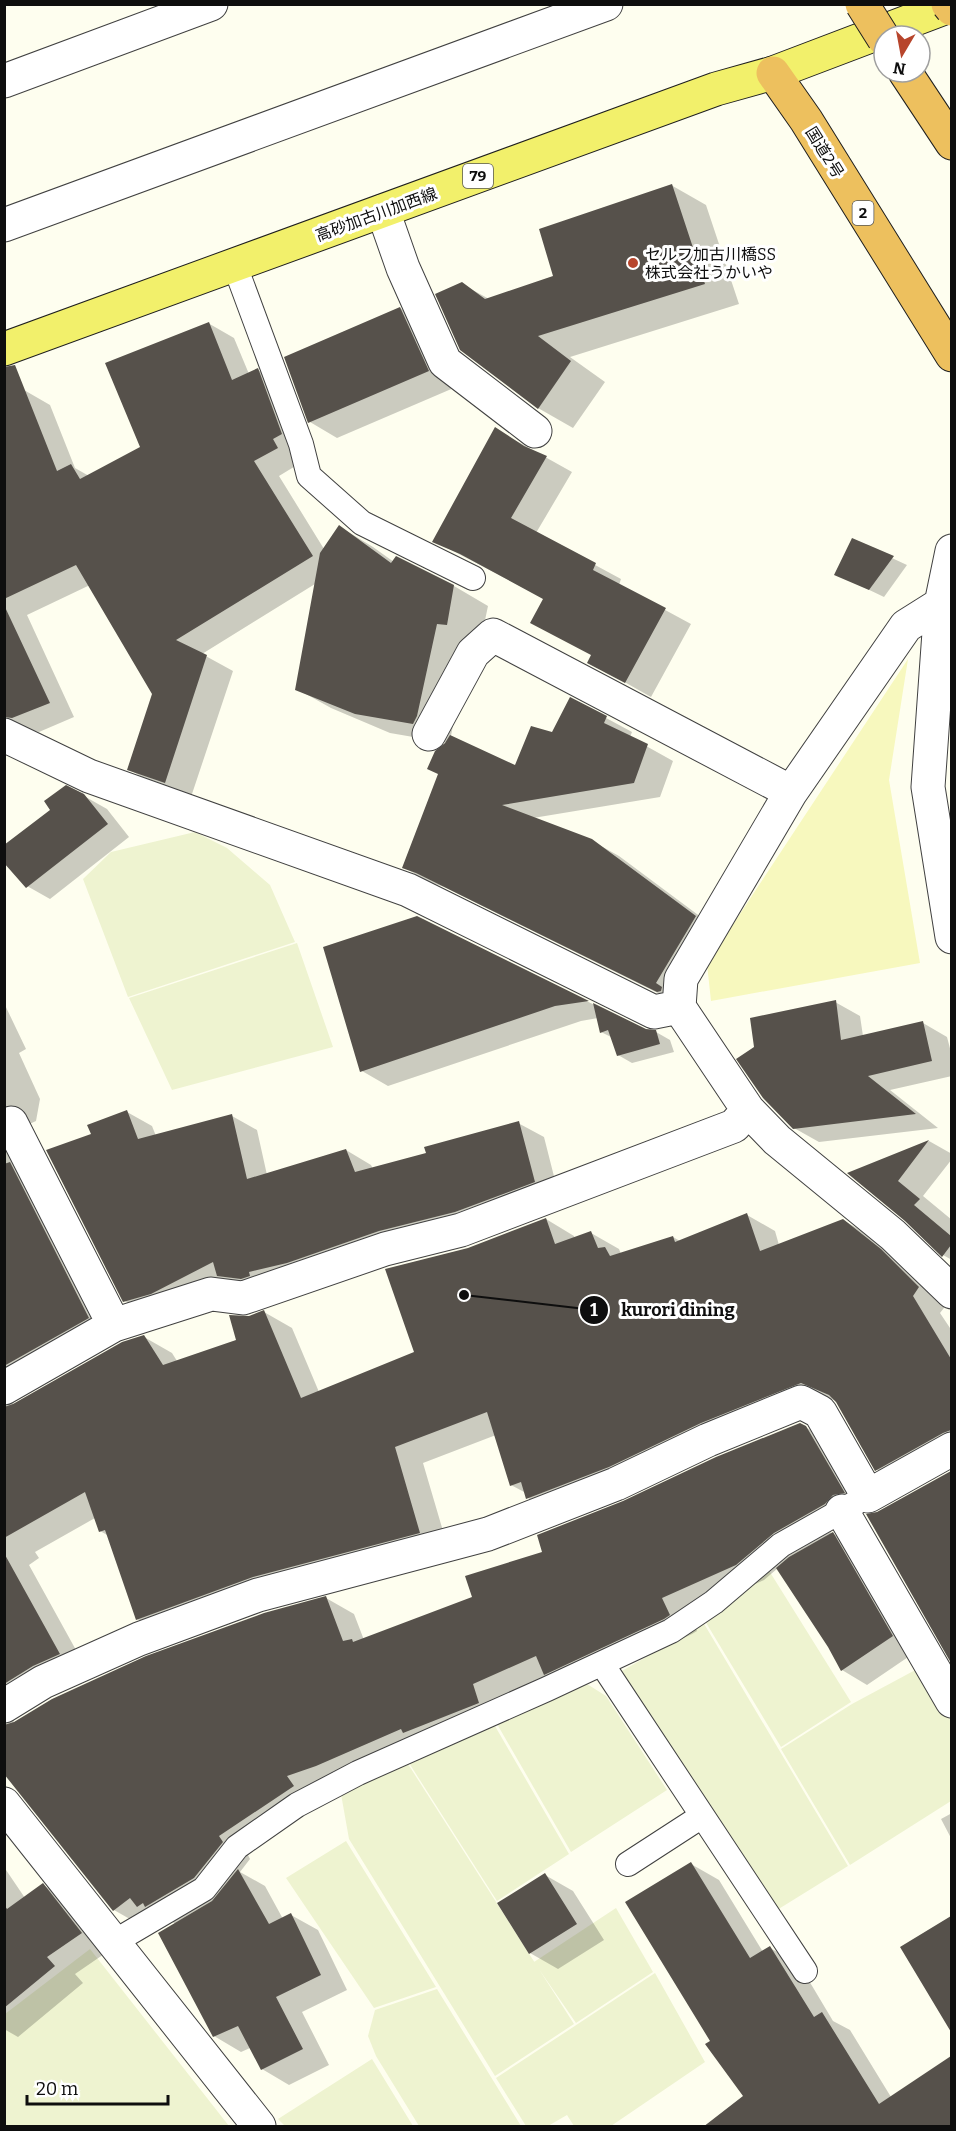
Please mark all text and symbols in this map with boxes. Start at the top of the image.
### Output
north arrow [872,24,932,84]
text: N [892,58,907,79]
street label: 国道2号 [801,123,848,181]
road number: 79 [463,164,493,188]
street label: 高砂加古川加西線 [313,184,440,245]
road number: 2 [852,201,874,225]
place label: セルフ加古川橋SS 株式会社うかいや [645,245,776,282]
marker: セルフ加古川橋SS 株式会社うかいや [626,256,640,270]
callout: kurori dining [579,1292,747,1328]
text: 1 [590,1299,598,1321]
text: kurori dining [621,1299,735,1321]
scale bar [27,2068,168,2106]
text: 20 m [36,2078,78,2100]

